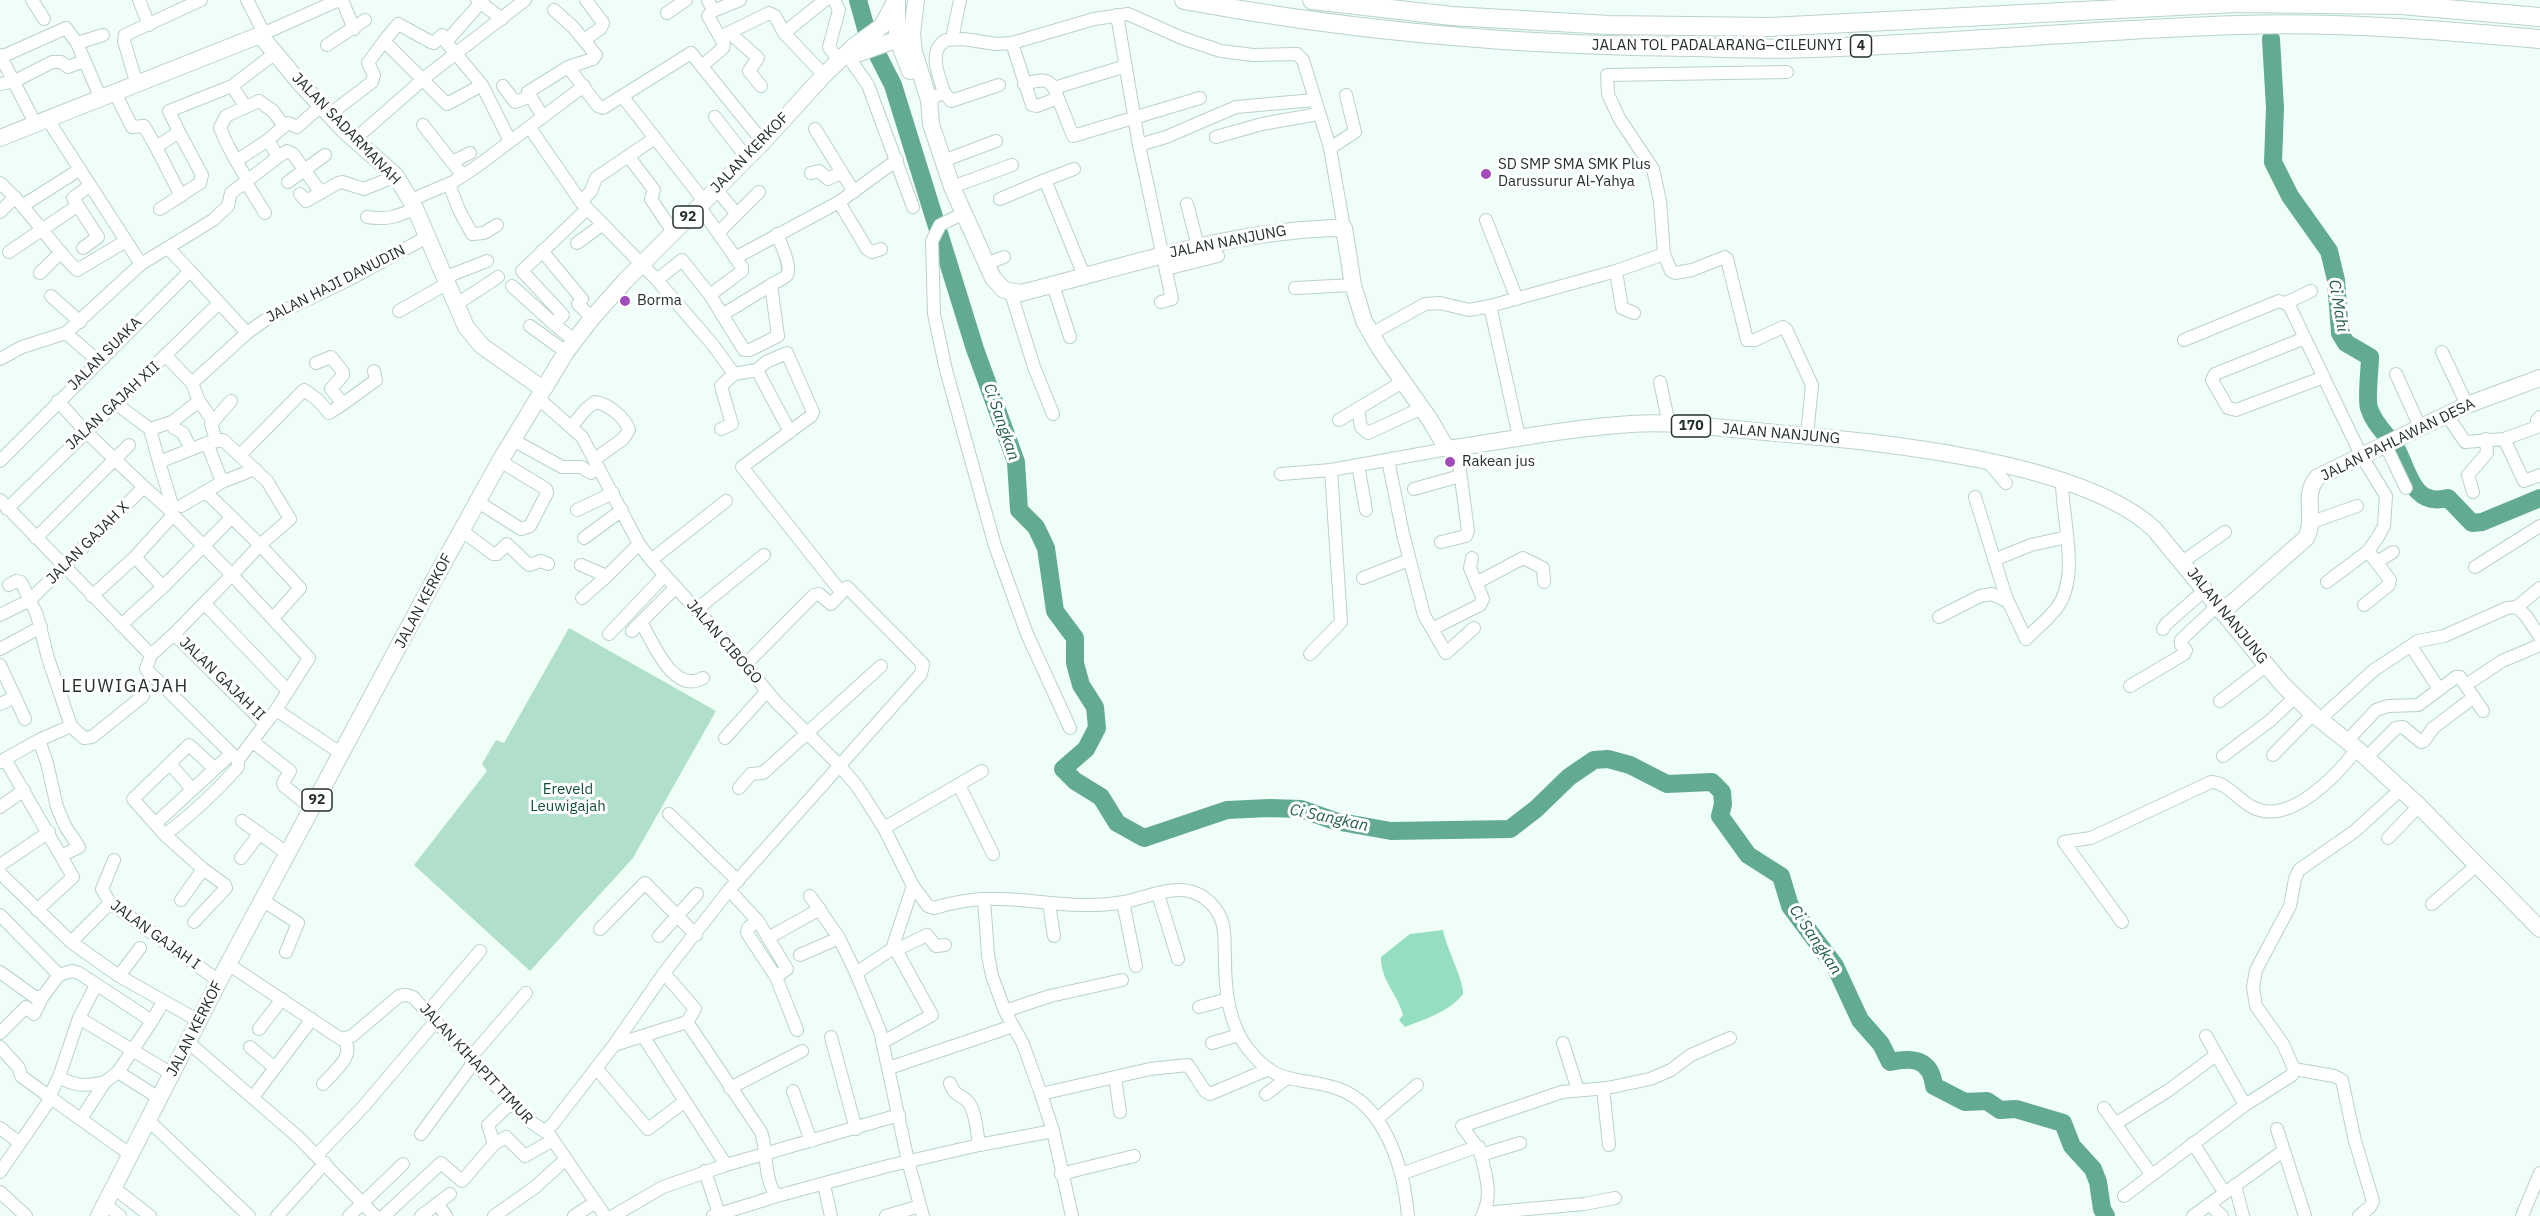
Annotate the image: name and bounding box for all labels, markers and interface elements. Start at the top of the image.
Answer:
road number: 4 [1850,35,1872,57]
street label: JALAN TOL PADALARANG–CILEUNYI [1592,37,1842,55]
street label: JALAN SADARMANAH [288,69,404,189]
street label: JALAN KERKOF [707,109,793,197]
place label: SD SMP SMA SMK Plus Darussurur Al-Yahya [1498,156,1651,191]
marker: SD SMP SMA SMK Plus Darussurur Al-Yahya [1479,167,1493,181]
road number: 92 [673,206,703,228]
street label: JALAN NANJUNG [1168,222,1288,262]
street label: JALAN HAJI DANUDIN [264,241,408,327]
water label: Ci Mahi [2324,278,2352,334]
place label: Borma [637,292,682,310]
marker: Borma [618,294,632,308]
street label: JALAN SUAKA [65,314,145,394]
street label: JALAN GAJAH XII [62,358,164,454]
water label: Ci Sangkan [979,381,1023,463]
street label: JALAN PAHLAWAN DESA [2318,395,2478,485]
road number: 170 [1672,415,1710,437]
street label: JALAN NANJUNG [1721,420,1841,448]
place label: Rakean jus [1462,453,1535,471]
marker: Rakean jus [1443,455,1457,469]
street label: JALAN GAJAH X [43,498,133,588]
street label: JALAN KERKOF [391,551,457,651]
street label: JALAN NANJUNG [2183,564,2271,668]
street label: JALAN CIBOGO [683,596,765,688]
street label: JALAN GAJAH II [175,634,269,724]
district label: LEUWIGAJAH [61,676,189,698]
park label: Ereveld Leuwigajah [530,781,606,816]
road number: 92 [302,789,332,811]
water label: Ci Sangkan [1288,800,1370,836]
street label: JALAN GAJAH I [107,897,203,973]
water label: Ci Sangkan [1785,902,1845,978]
street label: JALAN KERKOF [163,978,227,1080]
street label: JALAN KIHAPIT TIMUR [416,1000,536,1128]

